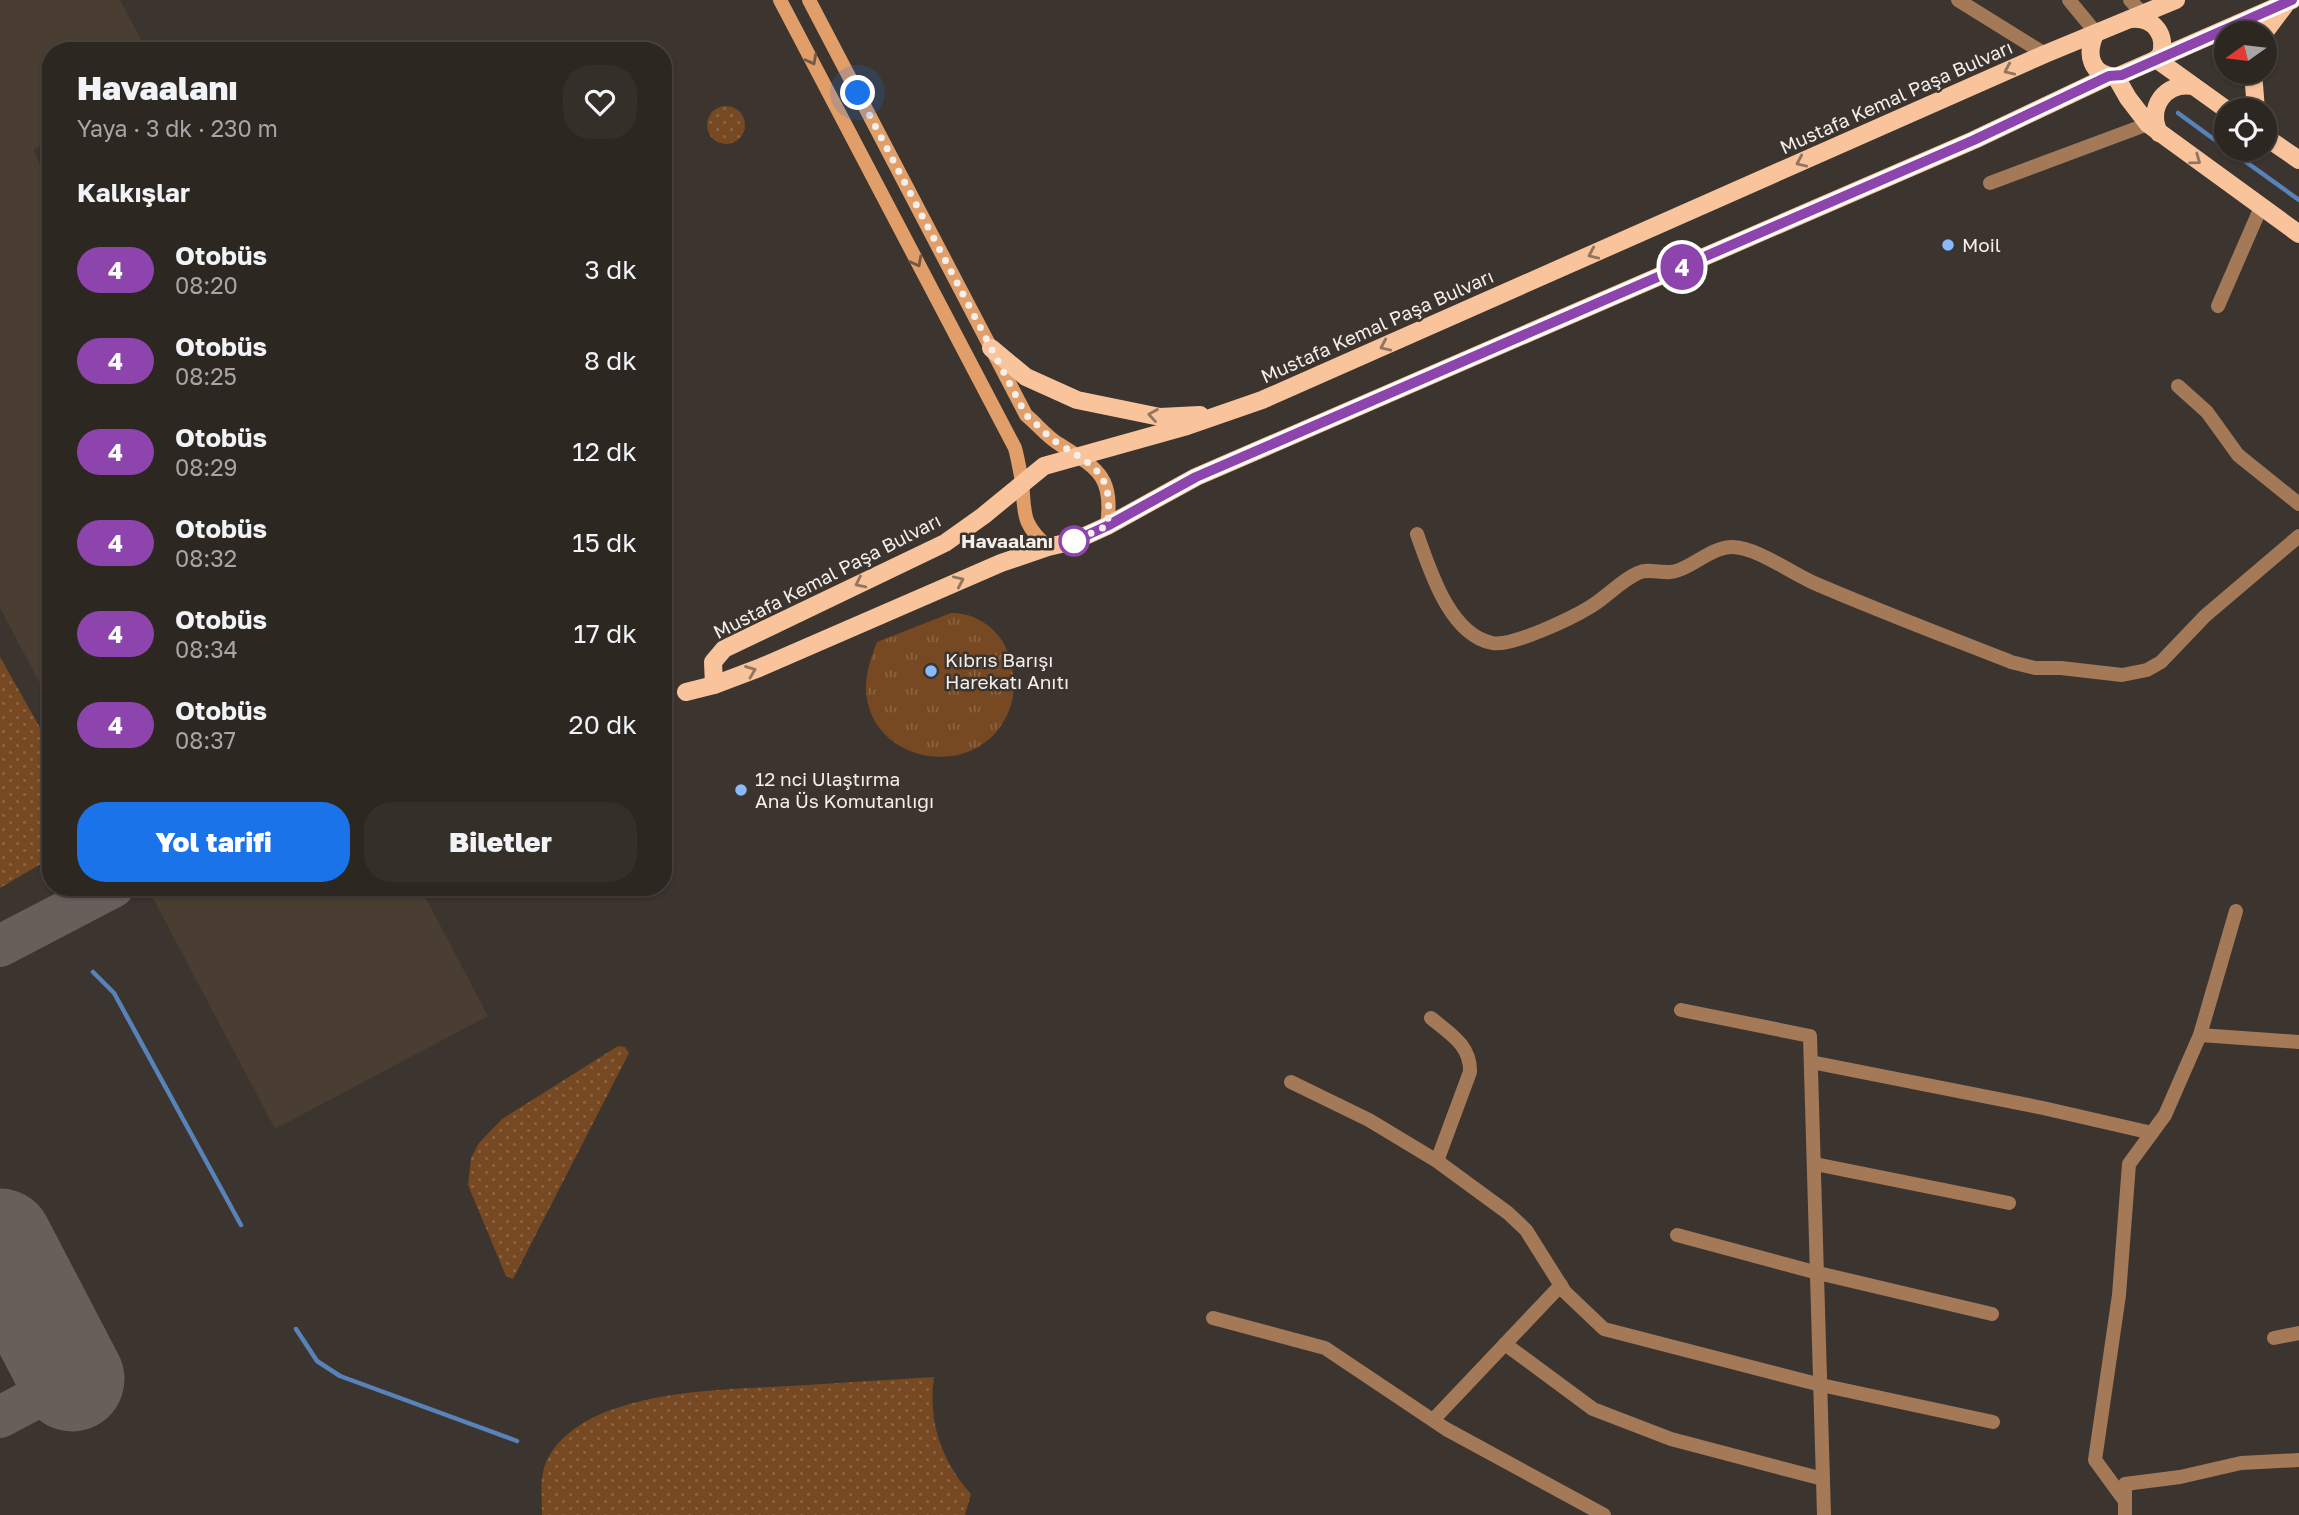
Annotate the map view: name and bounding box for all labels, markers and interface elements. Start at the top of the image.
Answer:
north arrow [2214,21,2277,84]
map controls [2214,21,2277,161]
street label: Mustafa Kemal Paşa Bulvarı [1776,35,2016,158]
one-way arrow [803,53,817,66]
one-way arrow [2004,62,2017,76]
button: heart [563,65,637,139]
text: Havaalanı [77,68,238,107]
your location [840,75,875,110]
button: locate [2214,98,2277,161]
text: Yaya · 3 dk · 230 m [77,114,278,142]
one-way arrow [2188,151,2201,164]
one-way arrow [1796,154,1809,168]
text: Kalkışlar [77,177,190,208]
place label: Moil [1962,233,2001,256]
marker: Moil [1940,237,1956,253]
text: Otobüs [175,240,267,271]
line badge: 4 [1659,244,1705,290]
one-way arrow [1588,246,1600,260]
text: 4 [1675,252,1690,281]
text: 3 dk [585,254,637,285]
text: 4 [108,255,123,284]
one-way arrow [909,255,923,267]
street label: Mustafa Kemal Paşa Bulvarı [1257,264,1497,387]
text: 08:20 [175,271,238,299]
text: Otobüs [175,331,267,362]
one-way arrow [1380,338,1392,352]
text: 8 dk [584,345,637,376]
text: 4 [108,346,123,375]
text: 08:25 [175,362,237,390]
one-way arrow [1147,408,1159,423]
text: Otobüs [175,422,267,453]
text: 12 dk [572,436,637,467]
text: 4 [108,437,123,466]
text: 08:29 [175,453,237,481]
street label: Mustafa Kemal Paşa Bulvarı [709,508,944,643]
text: Otobüs [175,513,267,544]
marker: Havaalanı [1059,526,1089,556]
text: 15 dk [572,527,637,558]
text: 4 [108,528,123,557]
place label: Havaalanı [961,529,1053,552]
text: 08:32 [175,544,237,572]
one-way arrow [855,575,867,589]
one-way arrow [952,575,965,589]
text: Otobüs [175,604,267,635]
text: 17 dk [573,618,637,649]
text: 4 [108,619,123,648]
text: 08:34 [175,635,238,663]
place label: Kıbrıs Barışı Harekatı Anıtı [945,648,1069,693]
marker: Kıbrıs Barışı Harekatı Anıtı [923,663,939,679]
one-way arrow [744,666,756,680]
text: Otobüs [175,695,267,726]
text: 20 dk [569,709,637,740]
text: 4 [108,710,123,739]
text: 08:37 [175,726,236,754]
place label: 12 nci Ulaştırma Ana Üs Komutanlığı [755,767,934,812]
marker: 12 nci Ulaştırma Ana Üs Komutanlığı [733,782,749,798]
button: Yol tarifi [77,802,350,882]
button: Biletler [364,802,637,882]

